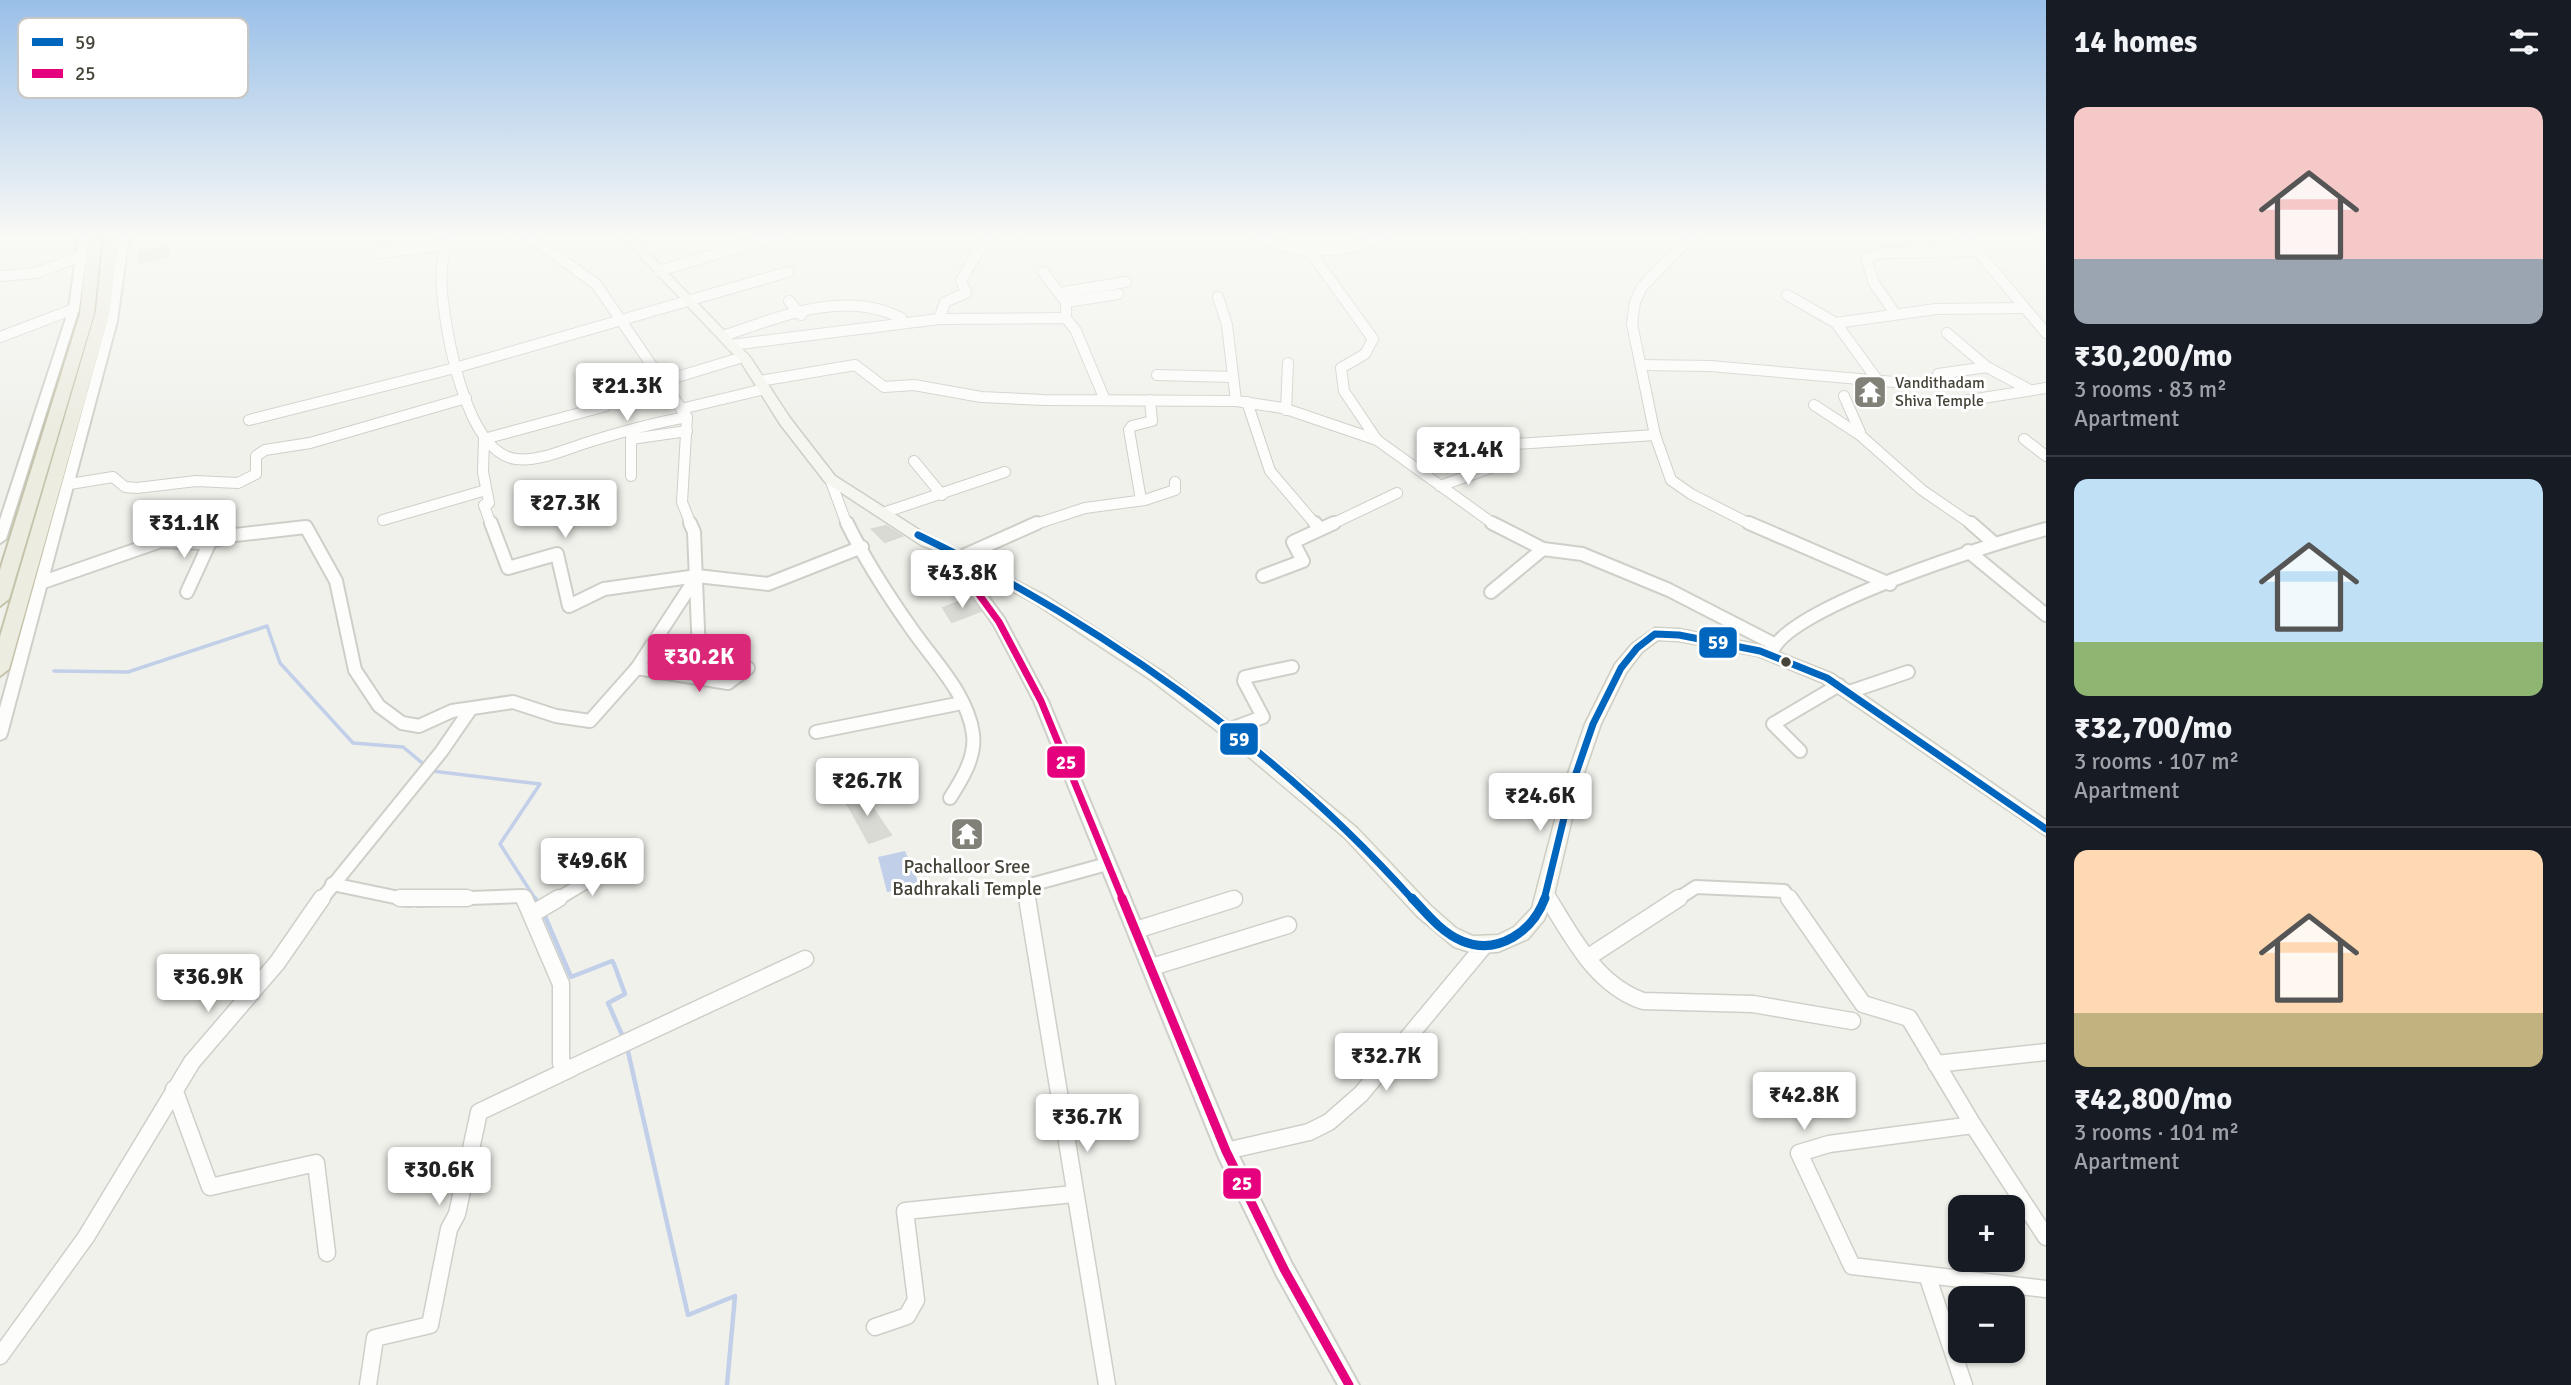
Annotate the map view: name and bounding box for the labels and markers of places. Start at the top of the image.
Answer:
pin: ₹21.3K [570,364,684,423]
temple icon: Vandithadam Shiva Temple [1851,373,1889,411]
place label: Vandithadam Shiva Temple [1895,373,1985,411]
pin: ₹21.4K [1411,428,1525,487]
pin: ₹27.3K [508,480,622,540]
pin: ₹31.1K [127,500,241,560]
pin: ₹43.8K [905,550,1019,610]
pin: ₹30.2K [642,634,756,694]
unlabelled marker [1779,655,1793,669]
pin: ₹26.7K [810,758,924,818]
pin: ₹24.6K [1483,774,1597,833]
temple icon: Pachalloor Sree Badhrakali Temple [948,815,986,853]
pin: ₹49.6K [535,838,649,898]
place label: Pachalloor Sree Badhrakali Temple [892,855,1042,901]
pin: ₹36.9K [151,954,265,1014]
pin: ₹32.7K [1329,1034,1443,1093]
pin: ₹42.8K [1747,1072,1861,1132]
pin: ₹36.7K [1030,1094,1144,1154]
pin: ₹30.6K [382,1148,496,1207]

